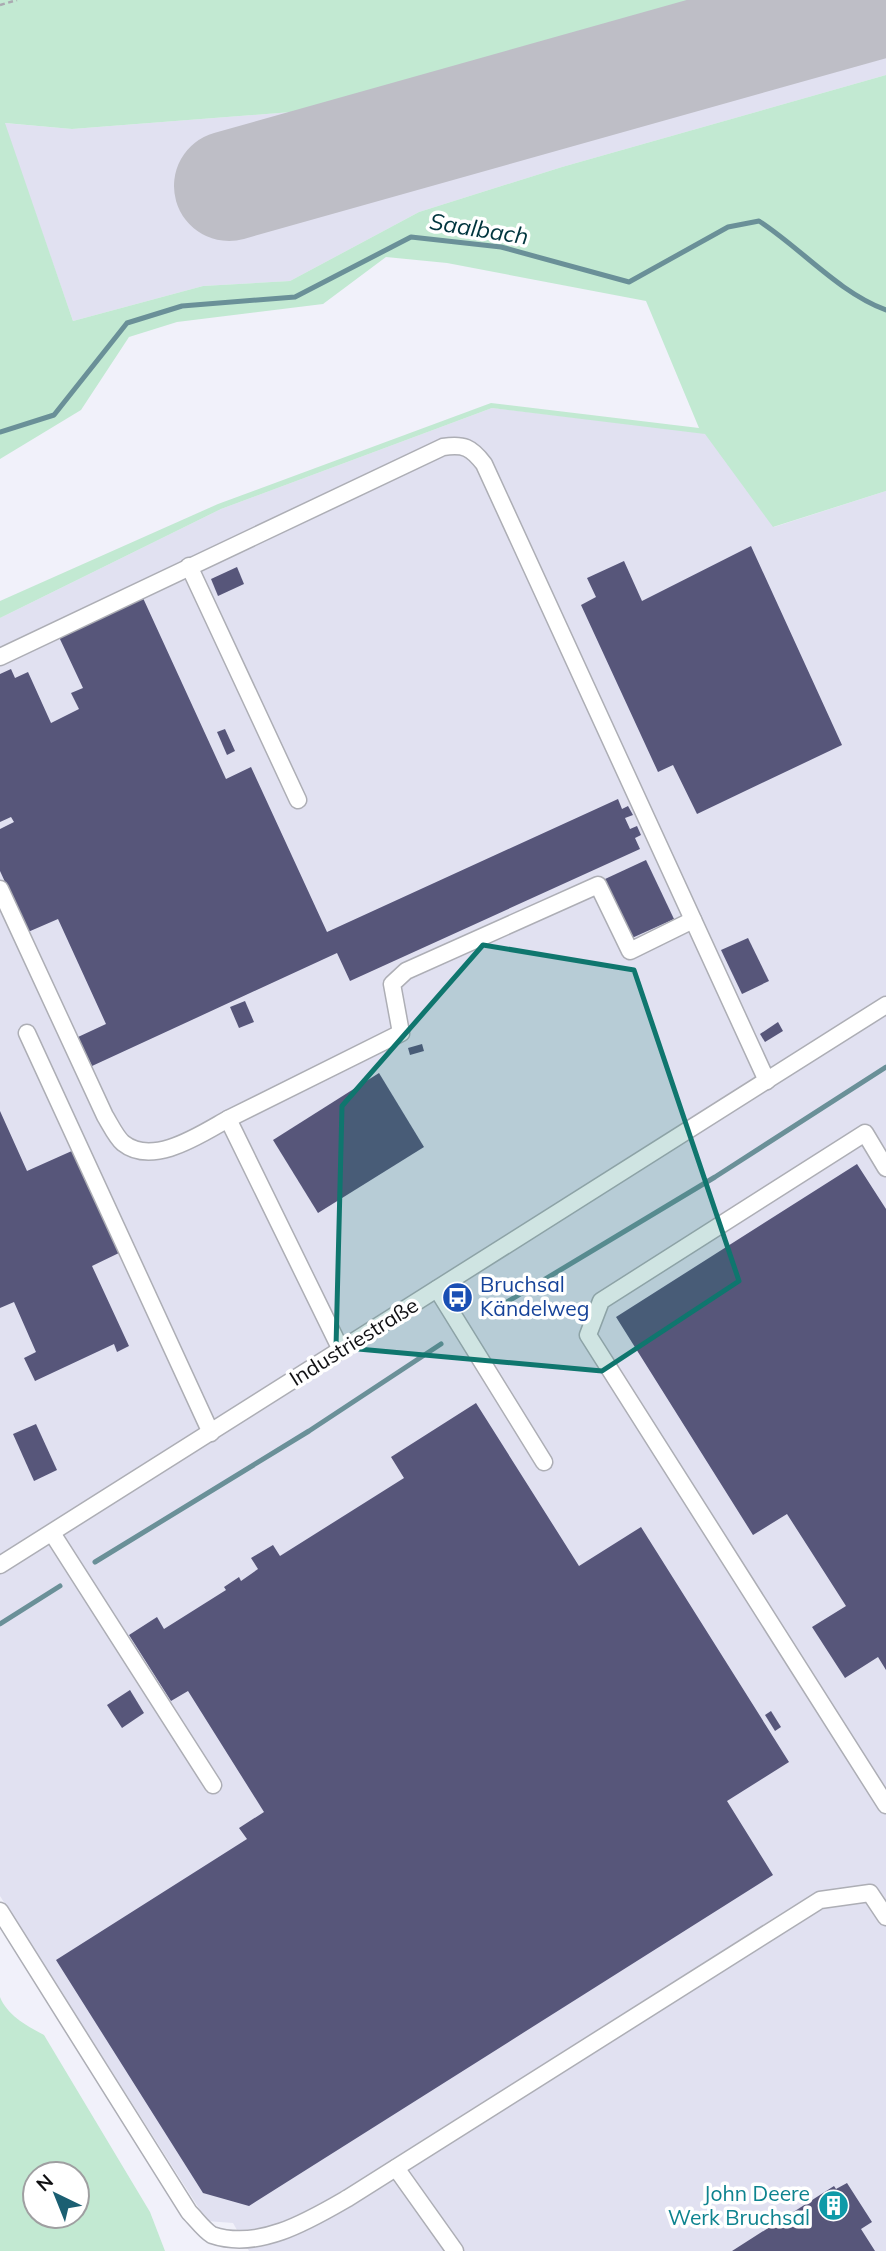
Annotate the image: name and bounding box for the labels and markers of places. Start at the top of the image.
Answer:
place label: Bruchsal Kändelweg [480,1271,589,1321]
bus stop icon: Bruchsal Kändelweg [440,1280,474,1314]
place label: John Deere Werk Bruchsal [668,2180,810,2230]
building icon: John Deere Werk Bruchsal [816,2189,850,2223]

